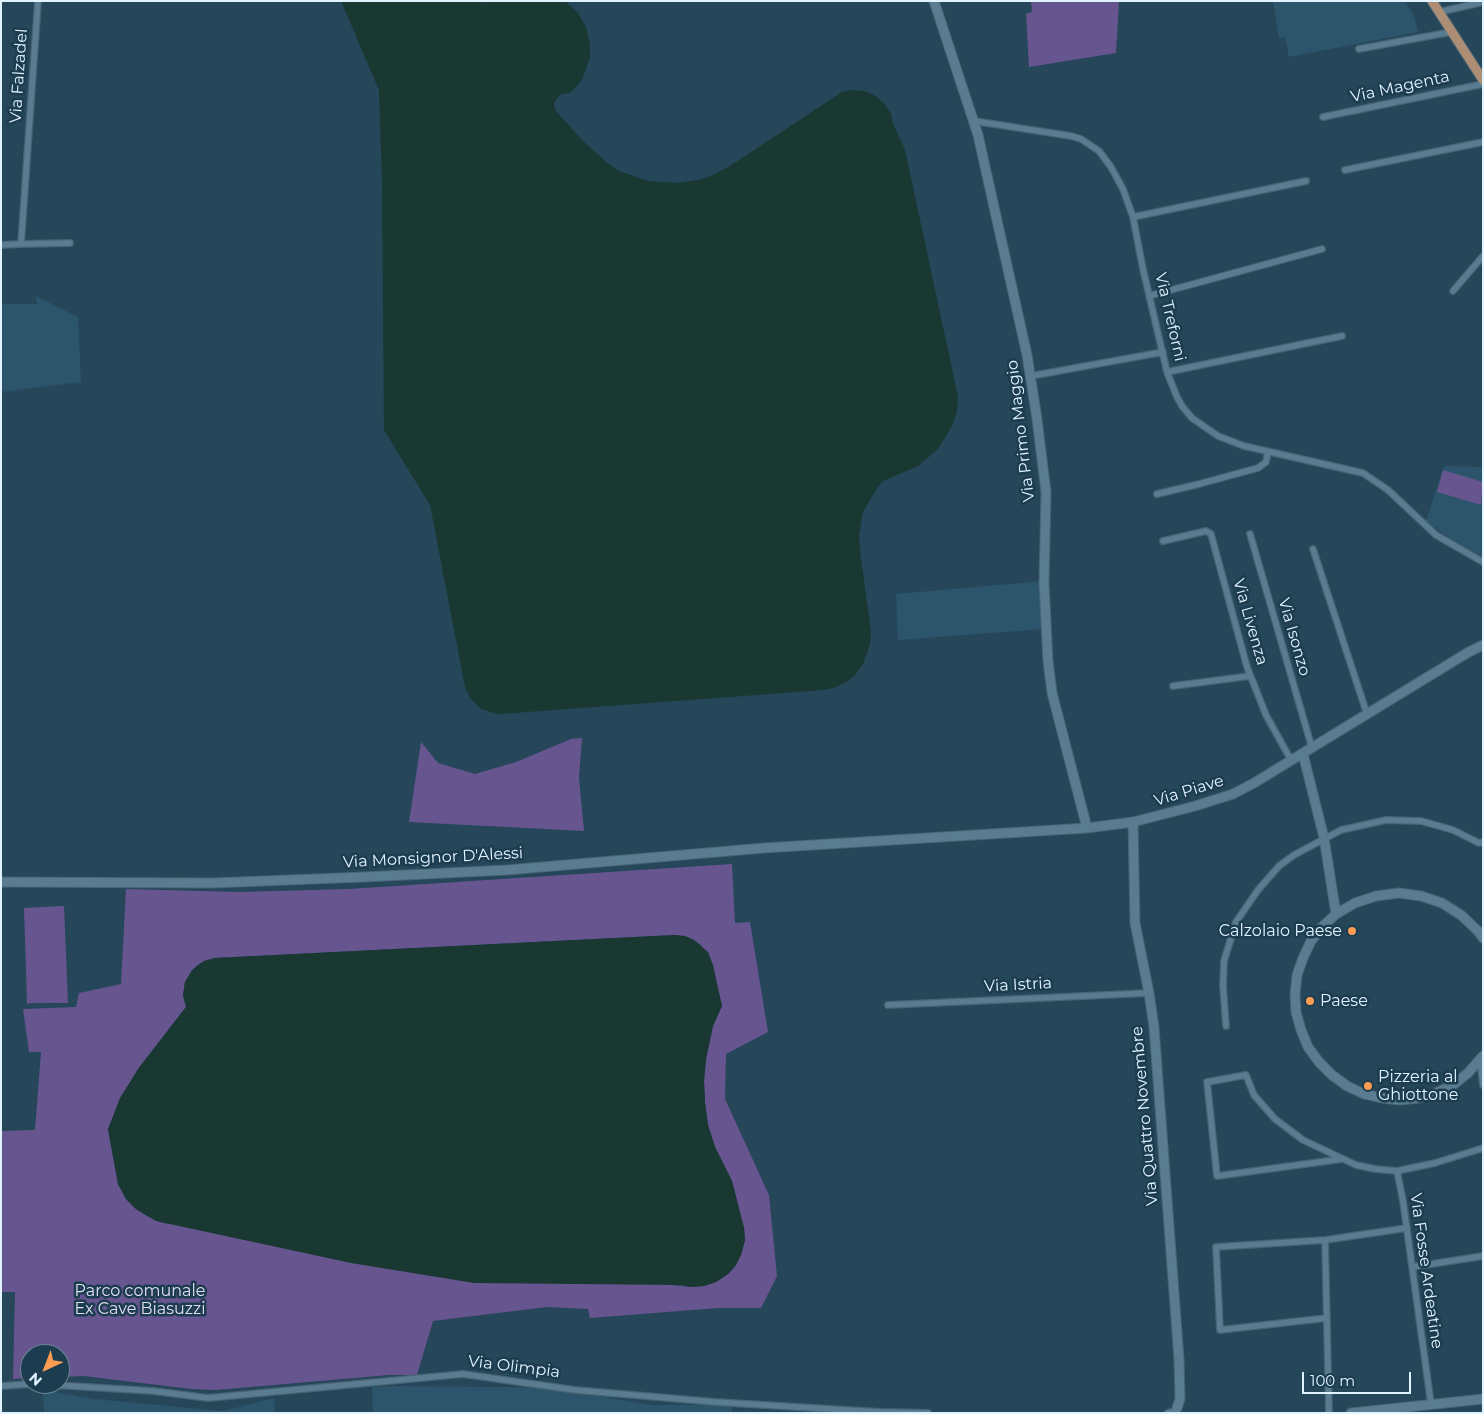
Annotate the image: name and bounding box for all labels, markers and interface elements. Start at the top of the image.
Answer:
street label: Via Falzadel [6,28,32,124]
street label: Via Magenta [1349,67,1451,107]
street label: Via Treforni [1150,271,1190,363]
street label: Via Primo Maggio [1003,359,1039,503]
street label: Via Livenza [1228,577,1272,667]
street label: Via Isonzo [1274,596,1314,678]
street label: Via Piave [1152,771,1226,811]
street label: Via Monsignor D'Alessi [342,844,524,872]
place label: Calzolaio Paese [1219,921,1342,941]
marker: Calzolaio Paese [1346,925,1358,937]
street label: Via Istria [984,974,1052,996]
place label: Paese [1320,991,1368,1011]
marker: Paese [1304,995,1316,1007]
street label: Via Quattro Novembre [1128,1025,1162,1207]
place label: Pizzeria al Ghiottone [1378,1067,1459,1105]
marker: Pizzeria al Ghiottone [1362,1080,1374,1092]
street label: Via Fosse Ardeatine [1406,1192,1446,1350]
park label: Parco comunale Ex Cave Biasuzzi [74,1281,206,1319]
north arrow [20,1344,70,1394]
street label: Via Olimpia [467,1352,561,1382]
scale bar [1304,1362,1413,1394]
text: N [25,1369,46,1390]
text: 100 m [1310,1371,1355,1390]

